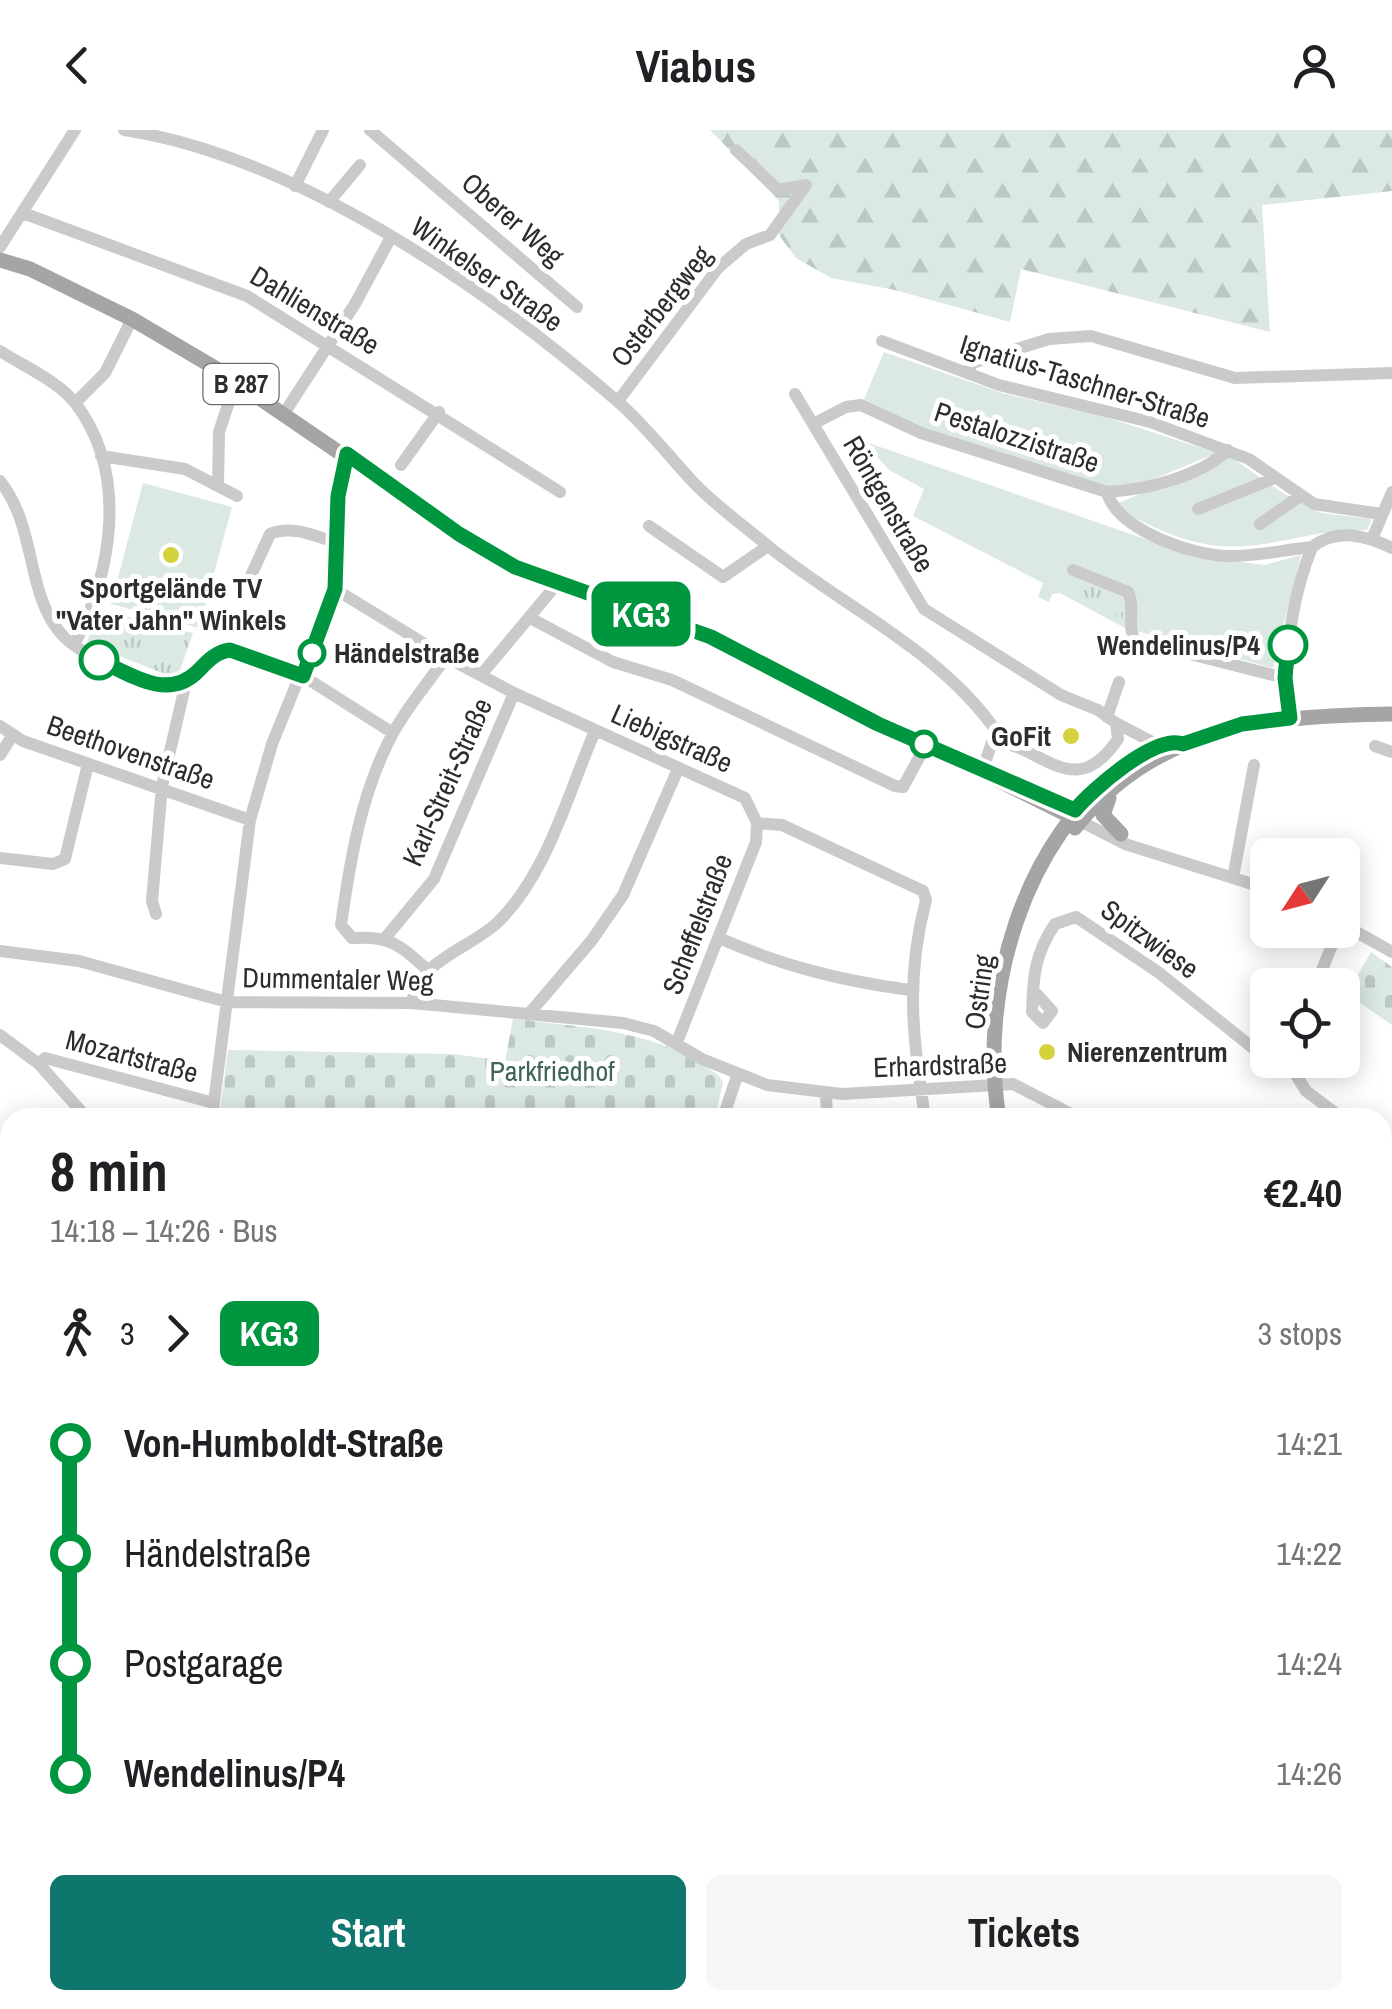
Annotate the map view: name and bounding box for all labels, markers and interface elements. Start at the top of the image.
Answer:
text: Viabus [636,35,756,96]
icon: back [50,38,105,93]
icon: person [1287,38,1342,93]
street label: Oberer Weg [453,164,573,274]
street label: Winkelser Straße [403,208,571,340]
street label: Osterbergweg [602,237,721,375]
street label: Dahlienstraße [243,257,387,363]
street label: Ignatius-Taschner-Straße [955,325,1215,437]
road number: B 287 [204,364,278,404]
street label: Pestalozzistraße [930,393,1104,481]
street label: Röntgenstraße [835,429,943,579]
marker: Sportgelände TV "Vater Jahn" Winkels [160,544,182,566]
place label: Sportgelände TV "Vater Jahn" Winkels [56,569,286,639]
line badge: KG3 [584,582,698,646]
text: KG3 [611,591,671,638]
place label: Wendelinus/P4 [1097,626,1260,664]
marker: Wendelinus/P4 [1269,626,1307,664]
place label: Händelstraße [334,634,479,672]
marker: Händelstraße [299,640,325,666]
unlabelled marker [80,641,118,679]
street label: Karl-Streit-Straße [393,692,501,872]
street label: Liebigstraße [605,694,739,782]
street label: Beethovenstraße [42,706,220,798]
place label: GoFit [991,717,1051,755]
marker: GoFit [1060,725,1082,747]
unlabelled marker [911,731,937,757]
north arrow [1250,838,1360,948]
map controls [1250,838,1360,1078]
street label: Scheffelstraße [653,848,741,1000]
street label: Spitzwiese [1093,891,1207,987]
street label: Ostring [955,952,1003,1032]
street label: Dummentaler Weg [242,958,434,1000]
button: locate [1250,968,1360,1078]
street label: Mozartstraße [62,1020,202,1092]
place label: Nierenzentrum [1067,1033,1228,1071]
marker: Nierenzentrum [1036,1041,1058,1063]
street label: Erhardstraße [872,1044,1008,1086]
park label: Parkfriedhof [489,1052,615,1090]
text: 8 min [50,1134,168,1208]
text: €2.40 [1264,1168,1342,1219]
text: 14:18 – 14:26 · Bus [50,1209,278,1252]
icon: walk [50,1306,105,1361]
icon: forward [150,1306,205,1361]
text: KG3 [240,1310,299,1357]
text: 3 [120,1312,135,1355]
text: 3 stops [1257,1312,1342,1355]
text: Von-Humboldt-Straße [124,1418,444,1469]
text: 14:21 [1276,1422,1342,1465]
text: Händelstraße [124,1528,311,1579]
text: 14:22 [1276,1532,1342,1575]
text: Postgarage [124,1638,283,1689]
text: 14:24 [1276,1642,1342,1685]
text: Wendelinus/P4 [124,1748,345,1799]
text: 14:26 [1276,1752,1342,1795]
button: Start [50,1875,686,1990]
button: Tickets [706,1875,1342,1990]

